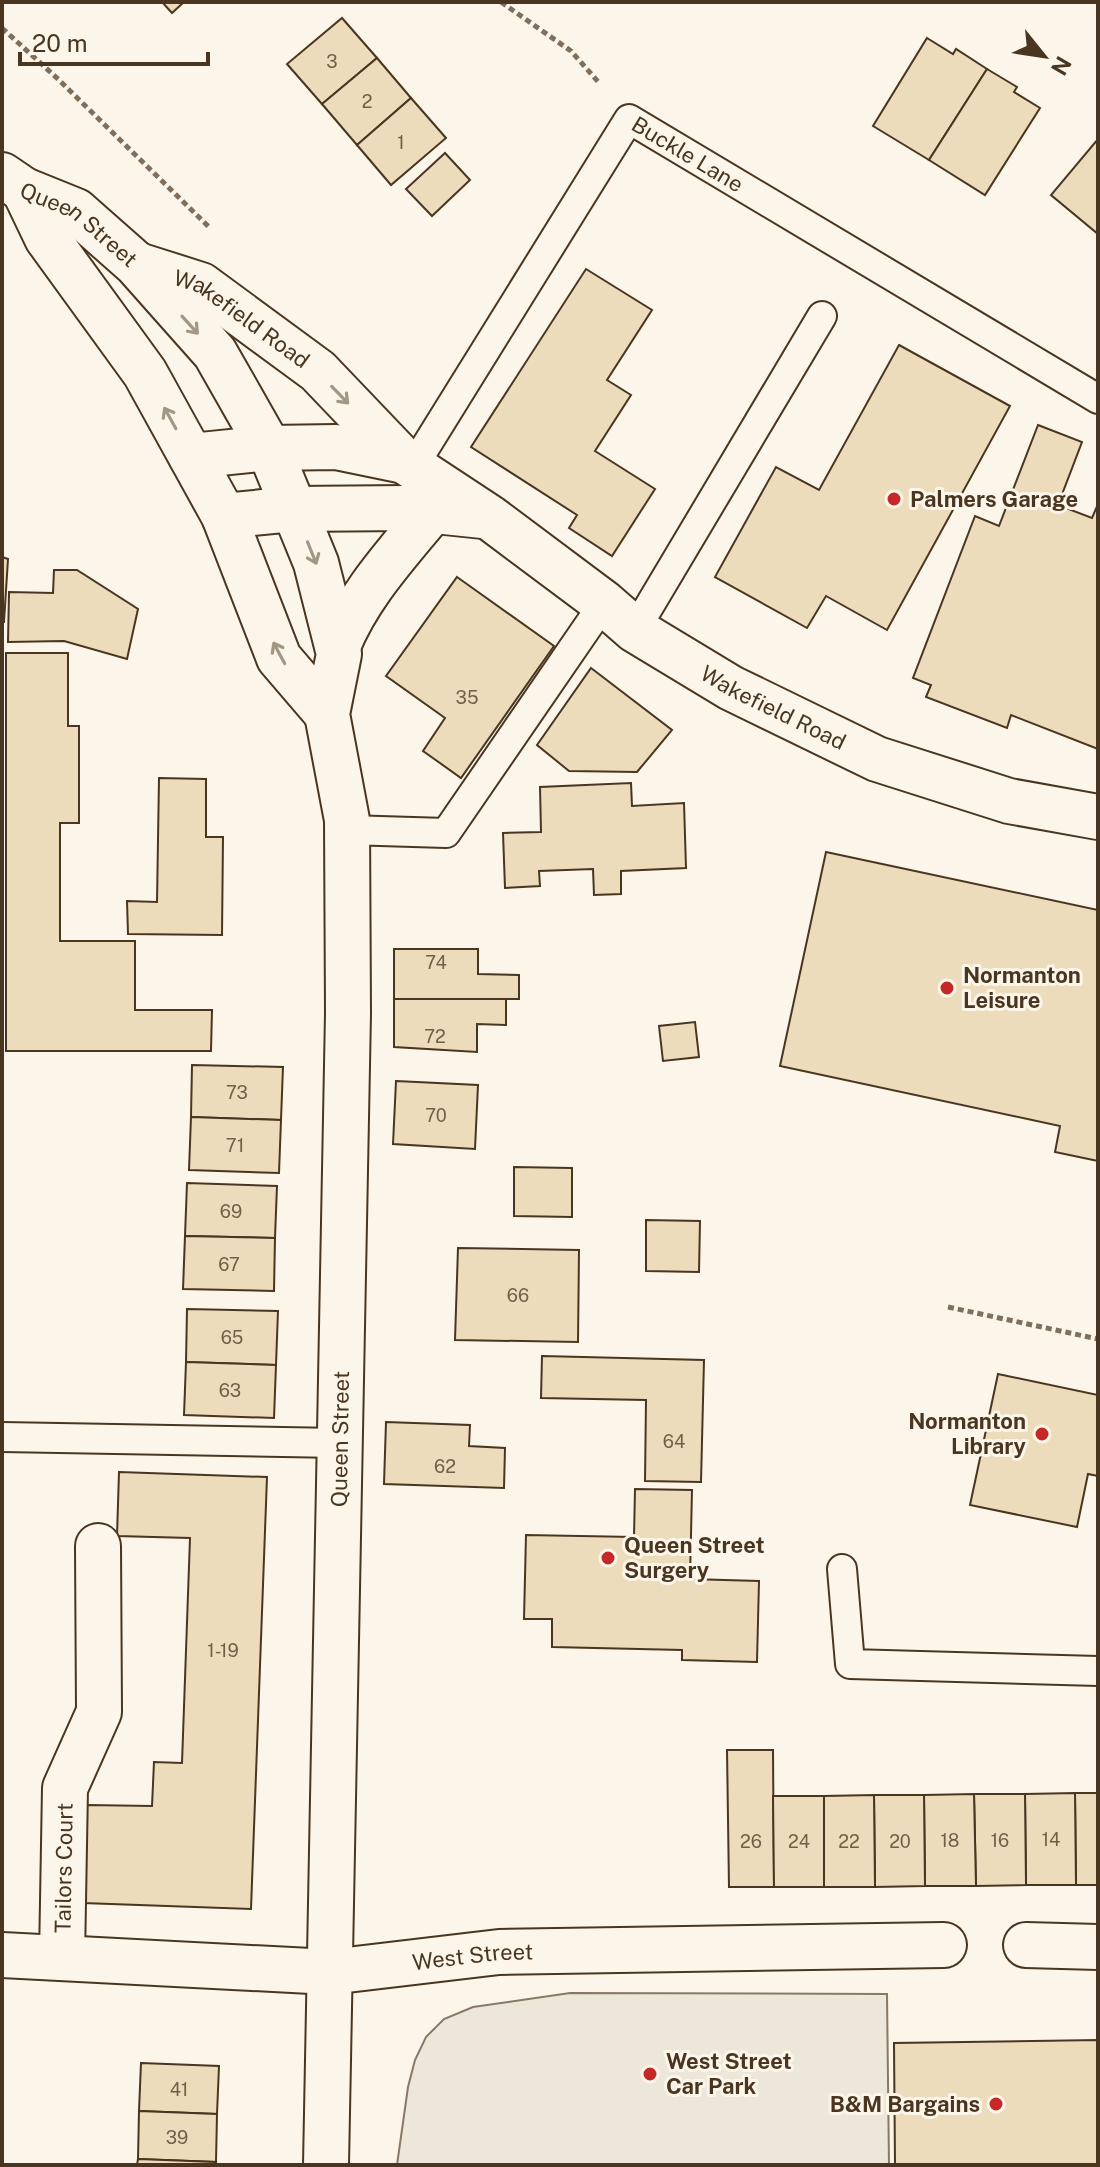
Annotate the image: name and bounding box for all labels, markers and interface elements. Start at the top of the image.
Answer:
scale bar [20,16,208,66]
north arrow [1004,16,1084,96]
text: 20 m [32,29,88,57]
house number: 3 [326,51,338,72]
text: N [1046,52,1077,80]
house number: 2 [362,91,372,112]
street label: Buckle Lane [627,111,748,197]
house number: 1 [397,132,405,153]
street label: Queen Street [16,177,143,272]
street label: Wakefield Road [171,264,315,373]
one-way arrow [181,315,199,335]
one-way arrow [330,385,349,404]
one-way arrow [162,407,178,430]
place label: Palmers Garage [910,486,1078,512]
marker: Palmers Garage [885,490,903,508]
one-way arrow [306,540,320,565]
one-way arrow [270,642,286,666]
street label: Wakefield Road [696,660,850,755]
house number: 35 [456,687,478,708]
house number: 74 [425,952,447,973]
place label: Normanton Leisure [963,962,1081,1013]
marker: Normanton Leisure [938,979,956,997]
house number: 72 [424,1026,446,1047]
house number: 73 [226,1082,248,1103]
house number: 70 [425,1105,447,1126]
house number: 71 [226,1135,244,1156]
house number: 69 [220,1201,242,1222]
house number: 67 [218,1254,240,1275]
house number: 66 [507,1285,529,1306]
house number: 65 [221,1327,243,1348]
street label: Queen Street [326,1371,354,1507]
house number: 63 [219,1380,241,1401]
place label: Normanton Library [908,1408,1027,1459]
marker: Normanton Library [1033,1425,1051,1443]
house number: 64 [663,1431,685,1452]
house number: 62 [434,1456,456,1477]
place label: Queen Street Surgery [624,1532,765,1583]
marker: Queen Street Surgery [599,1549,617,1567]
house number: 1-19 [207,1640,239,1661]
street label: Tailors Court [49,1803,78,1933]
house number: 14 [1042,1829,1060,1850]
house number: 18 [941,1830,959,1851]
house number: 16 [991,1830,1009,1851]
house number: 26 [740,1831,762,1852]
house number: 24 [788,1831,810,1852]
house number: 22 [838,1831,860,1852]
house number: 20 [889,1831,911,1852]
street label: West Street [411,1938,533,1975]
place label: West Street Car Park [666,2048,792,2099]
marker: West Street Car Park [641,2065,659,2083]
house number: 41 [170,2079,188,2100]
place label: B&M Bargains [830,2091,980,2117]
marker: B&M Bargains [987,2095,1005,2113]
house number: 39 [166,2127,188,2148]

